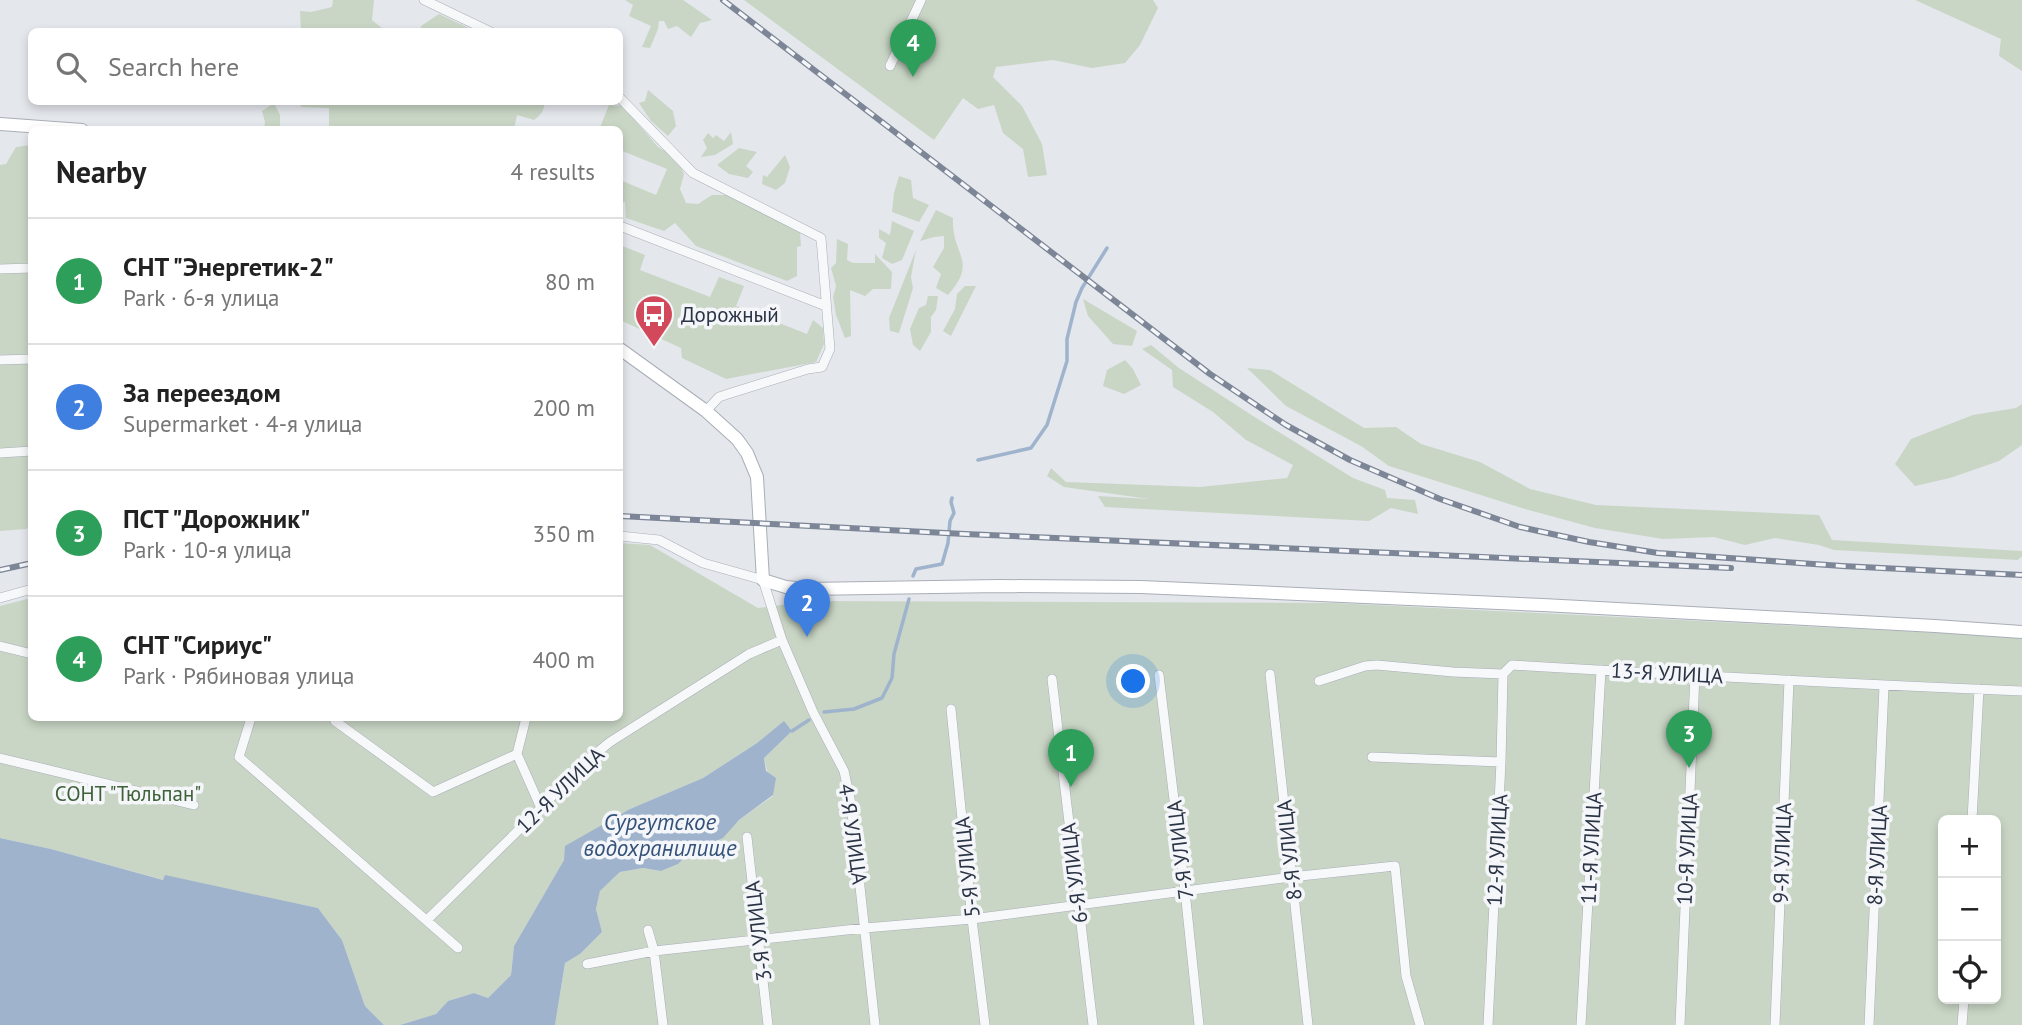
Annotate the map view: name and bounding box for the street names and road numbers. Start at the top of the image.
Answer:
street label: 13-Я УЛИЦА [1610,657,1725,689]
street label: 12-Я УЛИЦА [510,741,610,839]
street label: 4-Я УЛИЦА [833,782,873,887]
street label: 11-Я УЛИЦА [1575,790,1607,905]
street label: 10-Я УЛИЦА [1671,791,1703,906]
street label: 12-Я УЛИЦА [1481,792,1513,907]
street label: 7-Я УЛИЦА [1160,798,1199,901]
street label: 8-Я УЛИЦА [1270,798,1308,902]
street label: 9-Я УЛИЦА [1767,801,1797,904]
street label: 8-Я УЛИЦА [1861,803,1893,906]
street label: 5-Я УЛИЦА [948,815,986,919]
street label: 6-Я УЛИЦА [1054,821,1094,925]
street label: 3-Я УЛИЦА [738,879,778,983]

